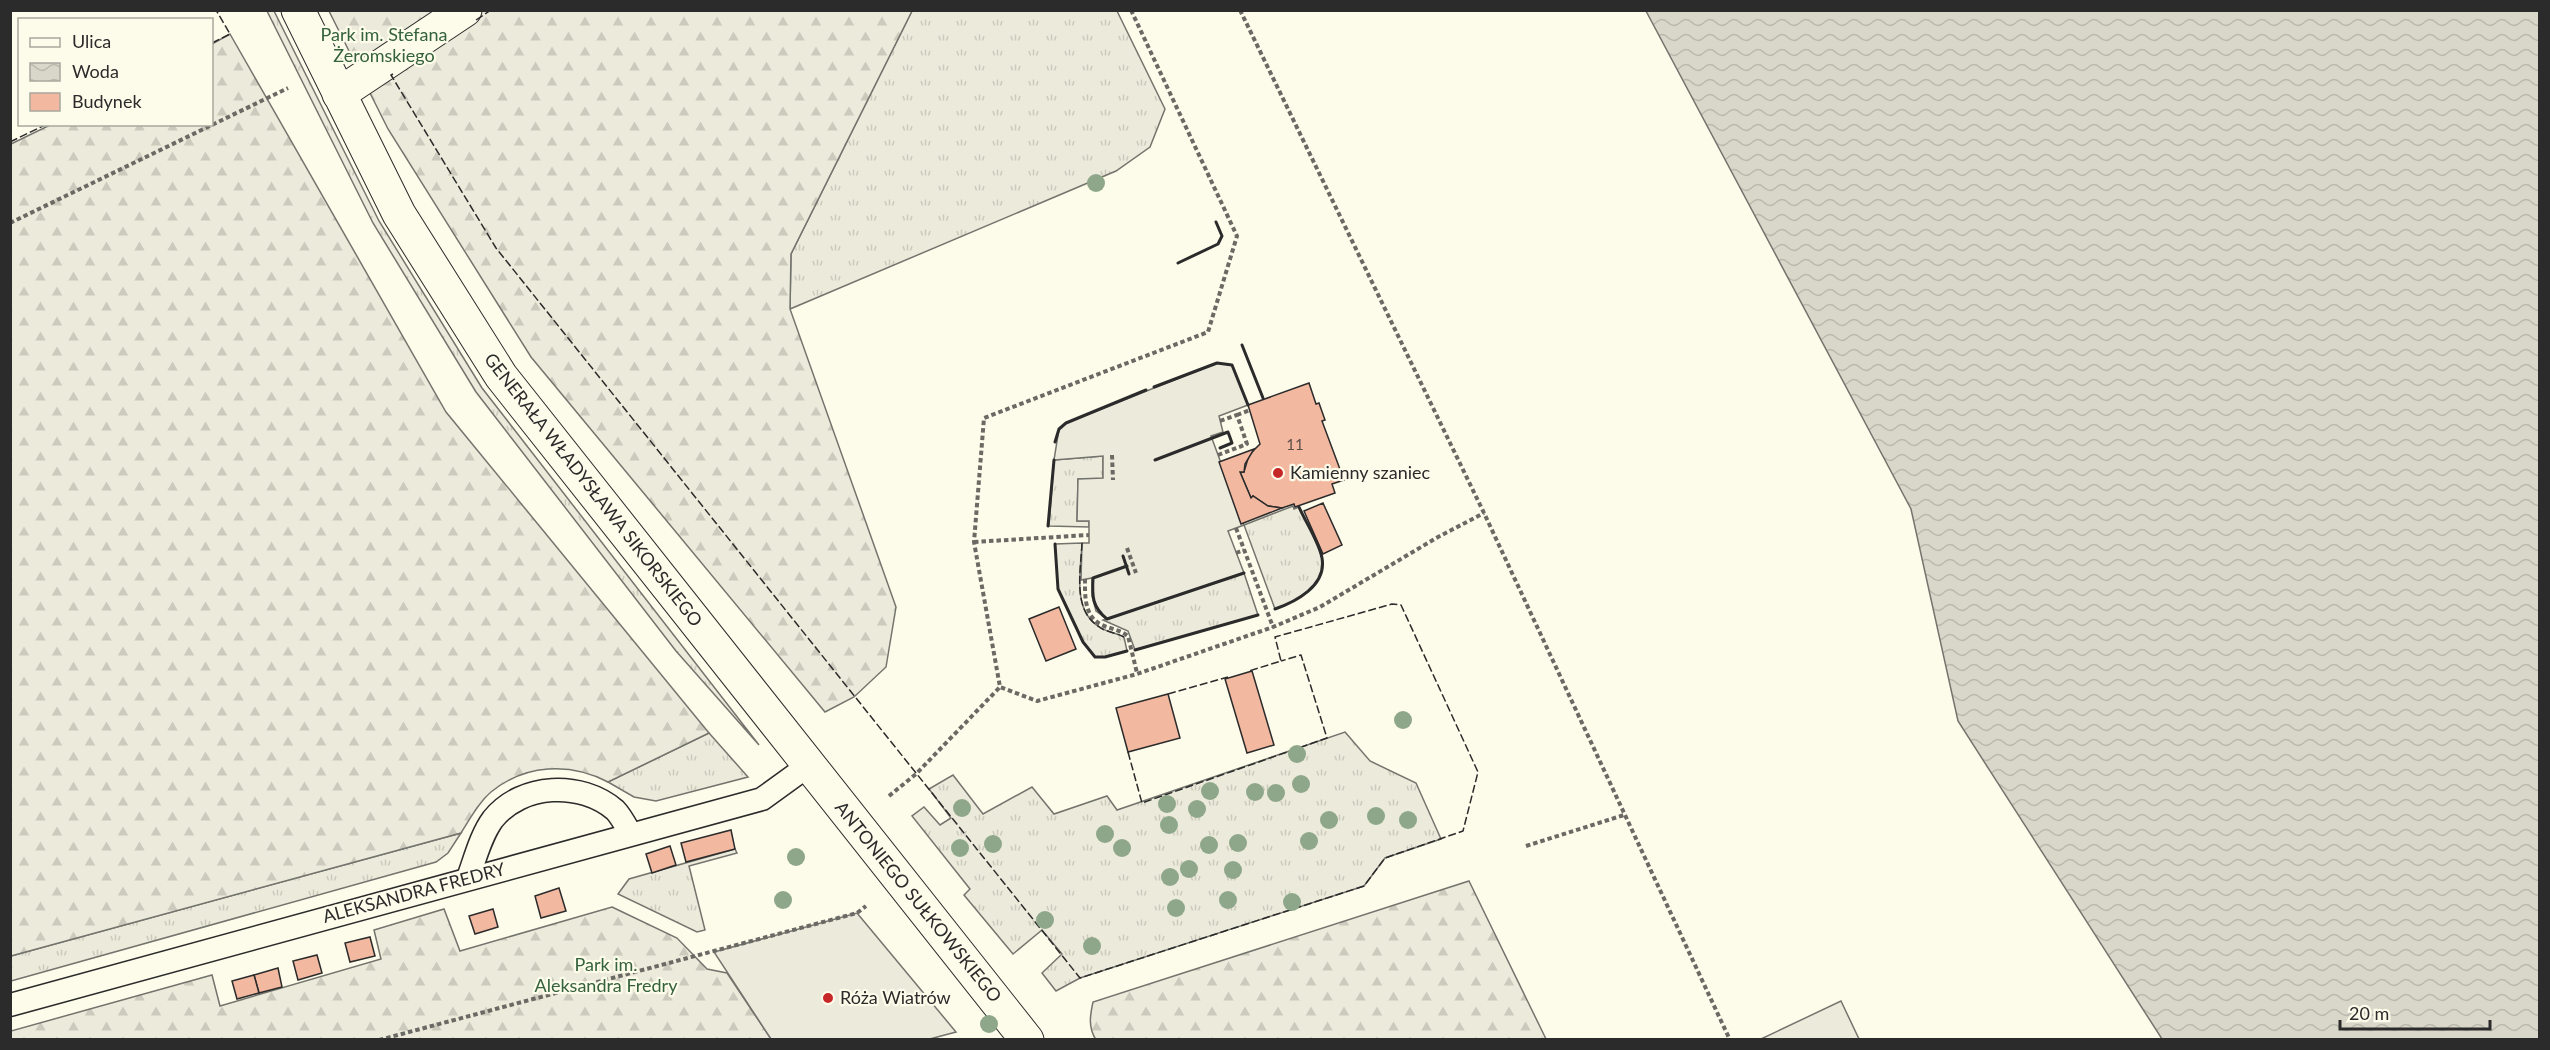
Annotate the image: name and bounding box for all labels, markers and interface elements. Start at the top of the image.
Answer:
legend [18,18,213,126]
park label: Park im. Stefana Żeromskiego [320,23,448,66]
text: Ulica [72,30,111,52]
text: Woda [72,60,119,82]
text: Budynek [72,90,142,112]
street label: GENERAŁA WŁADYSŁAWA SIKORSKIEGO [480,348,708,631]
house number: 11 [1286,435,1304,453]
place label: Kamienny szaniec [1290,461,1431,483]
marker: Kamienny szaniec [1271,466,1285,480]
street label: ANTONIEGO SUŁKOWSKIEGO [831,796,1007,1006]
street label: ALEKSANDRA FREDRY [320,857,508,927]
park label: Park im. Aleksandra Fredry [535,953,678,996]
place label: Róża Wiatrów [840,986,951,1008]
marker: Róża Wiatrów [821,991,835,1005]
scale bar [2340,993,2490,1031]
text: 20 m [2349,1002,2389,1024]

